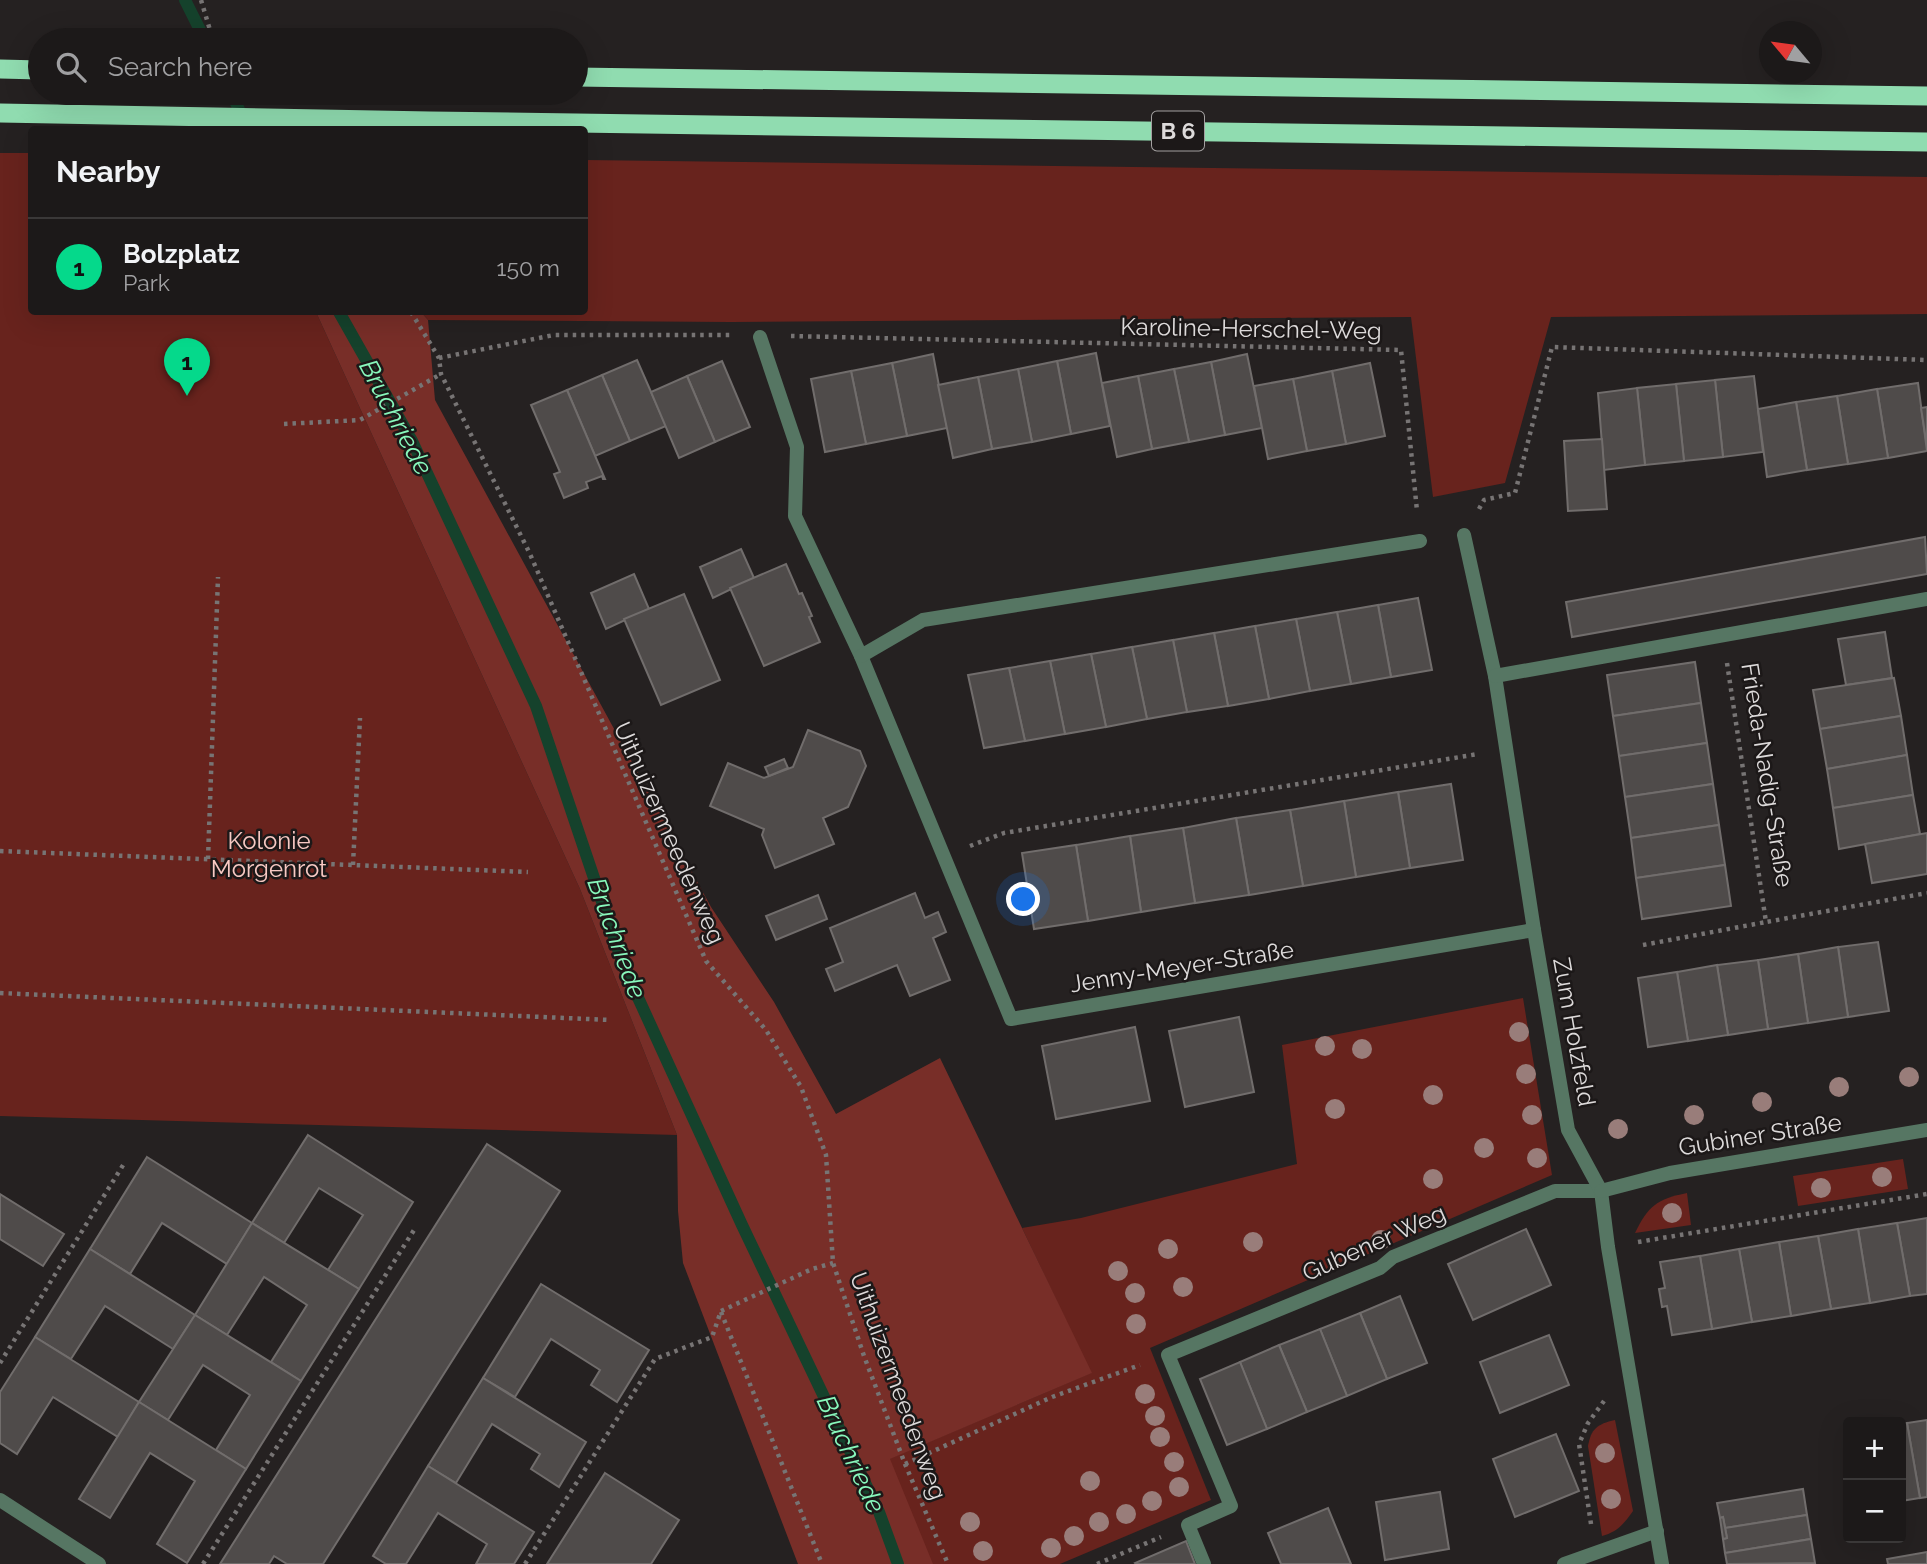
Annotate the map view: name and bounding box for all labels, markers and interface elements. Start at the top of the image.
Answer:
north arrow [1759,21,1822,84]
search box [28,28,588,105]
icon: search [52,48,90,86]
text: Search here [108,52,252,82]
road number: B 6 [1152,112,1204,150]
text: Nearby [56,154,160,189]
text: Bolzplatz [123,239,240,269]
text: 1 [73,254,85,281]
text: 150 m [497,254,560,281]
text: Park [123,269,170,296]
street label: Karoline-Herschel-Weg [1120,312,1382,345]
pin: 1 [164,338,210,396]
water label: Bruchriede [353,354,439,480]
street label: Frieda-Nadig-Straße [1735,661,1800,889]
street label: Uithuizermeedenweg [607,717,731,948]
park label: Kolonie Morgenrot [211,826,327,883]
water label: Bruchriede [581,873,653,1003]
your location [1006,882,1040,916]
street label: Jenny-Meyer-Straße [1068,935,1296,999]
street label: Zum Holzfeld [1547,955,1602,1108]
street label: Gubiner Straße [1676,1107,1844,1162]
street label: Gubener Weg [1298,1198,1450,1287]
street label: Uithuizermeedenweg [844,1268,953,1503]
water label: Bruchriede [811,1390,891,1518]
map controls [1843,1417,1906,1543]
button: + [1843,1417,1906,1480]
button: − [1843,1480,1906,1543]

